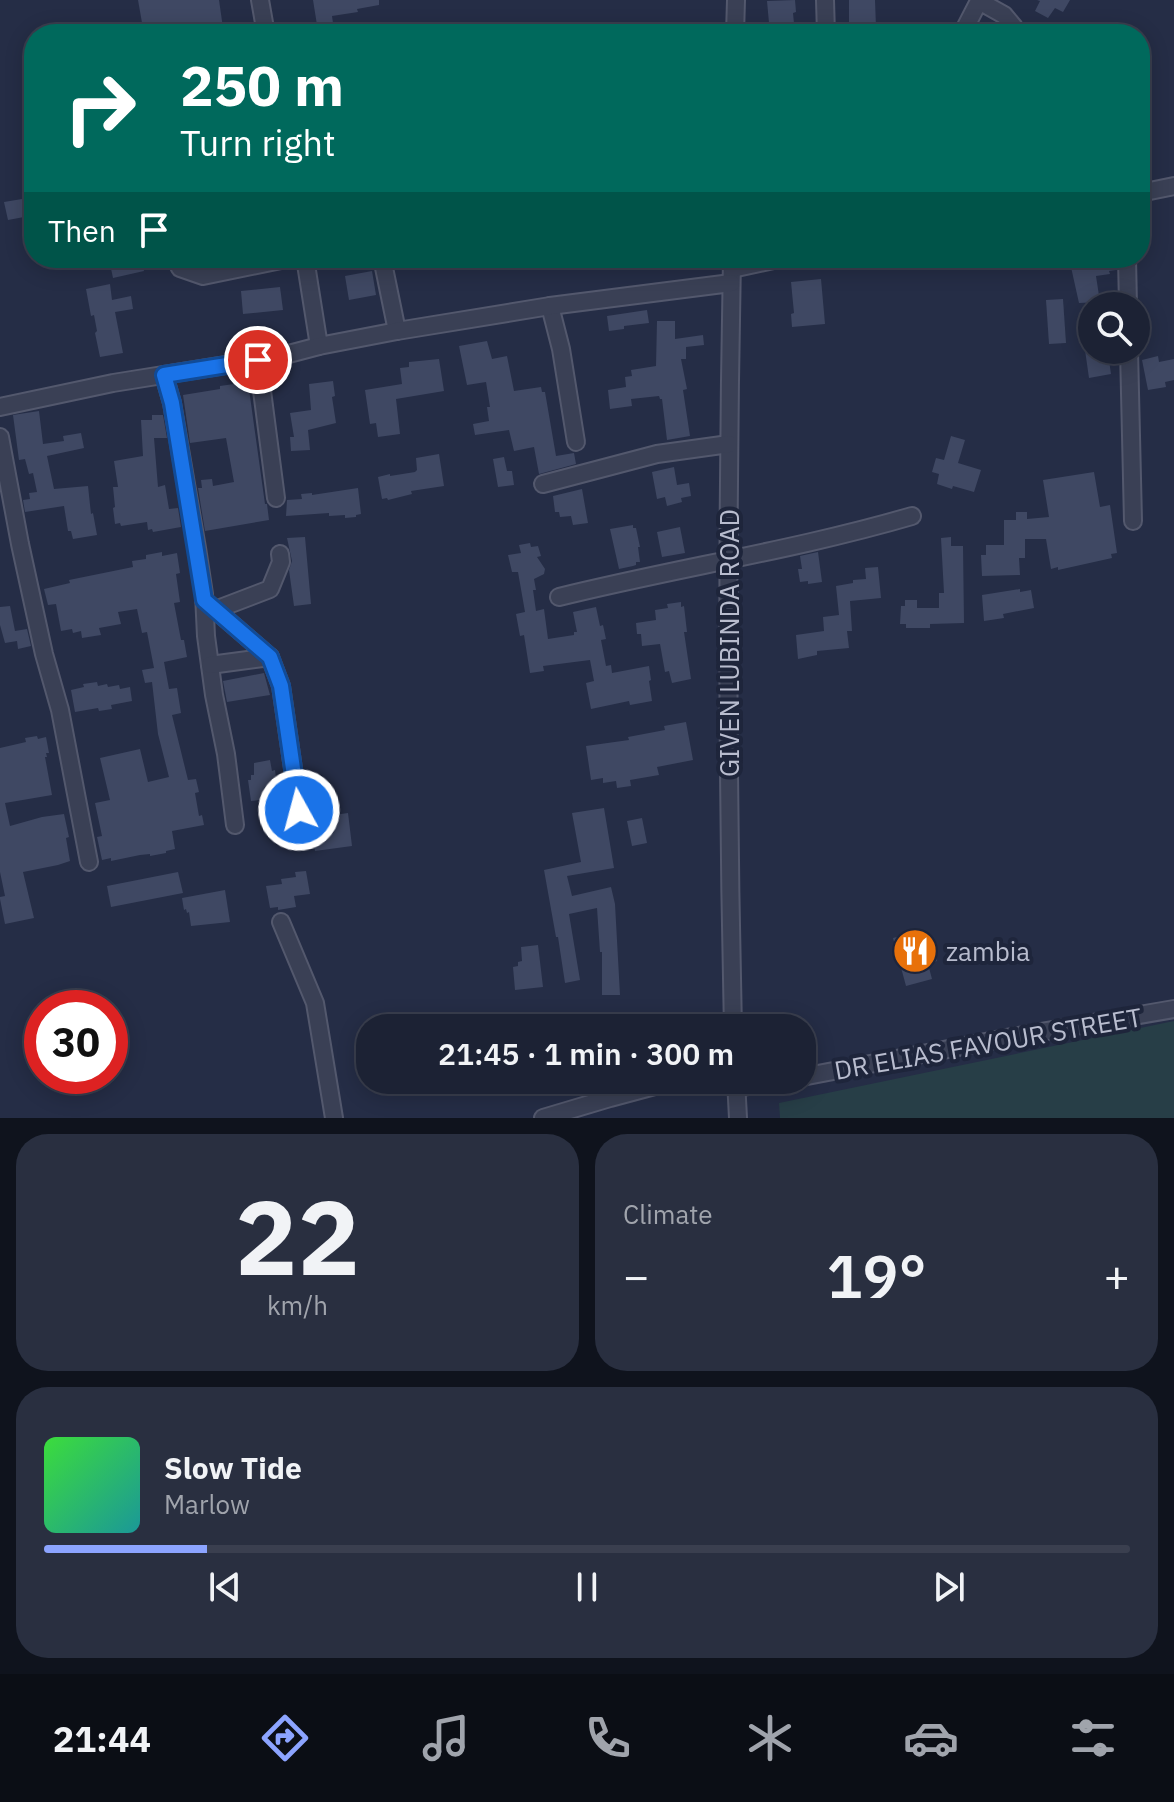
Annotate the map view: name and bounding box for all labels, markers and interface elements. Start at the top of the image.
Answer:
text: 250 m [180,49,344,121]
icon: right [48,56,152,160]
text: Turn right [180,119,336,166]
icon: arrive [132,208,176,252]
text: Then [48,211,116,250]
map controls [1078,292,1150,364]
button: search [1078,292,1150,364]
pin [224,326,292,394]
icon: arrive [236,338,280,382]
street label: GIVEN LUBINDA ROAD [712,509,746,777]
position arrow [257,768,341,852]
restaurant icon: zambia [891,927,939,975]
place label: zambia [946,934,1030,968]
speed limit sign: 30 [24,990,128,1094]
street label: DR ELIAS FAVOUR STREET [832,999,1144,1087]
text: 21:45 · 1 min · 300 m [438,1034,734,1073]
text: 22 [235,1168,360,1304]
text: Climate [623,1197,713,1231]
text: 19° [826,1236,927,1315]
text: − [623,1247,649,1304]
text: + [1104,1247,1130,1304]
text: km/h [267,1288,328,1322]
text: Slow Tide [164,1448,302,1487]
text: Marlow [164,1487,250,1521]
icon: previous [203,1565,247,1609]
icon: pause [565,1565,609,1609]
icon: next [927,1565,971,1609]
icon: directions [257,1710,313,1766]
icon: music [418,1710,474,1766]
icon: phone [580,1710,636,1766]
icon: climate [742,1710,798,1766]
icon: car [903,1710,959,1766]
icon: filters [1065,1710,1121,1766]
text: 21:44 [53,1715,151,1762]

